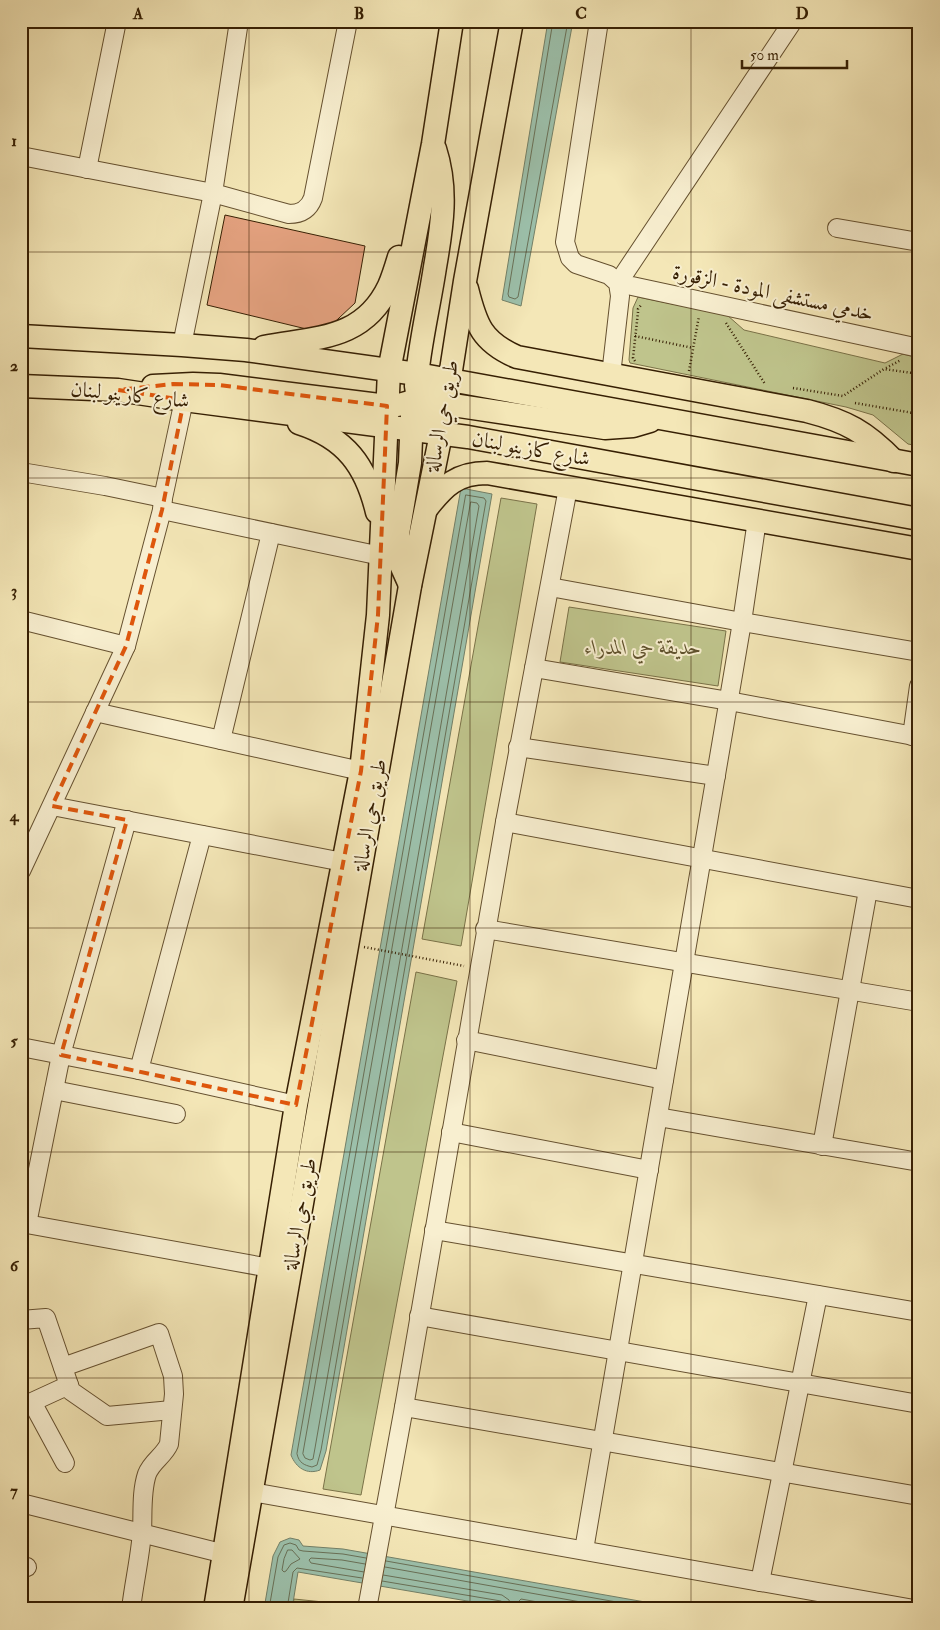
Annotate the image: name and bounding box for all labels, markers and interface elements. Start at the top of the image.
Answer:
text: A [132,4,144,24]
text: B [354,4,364,24]
text: C [575,4,587,24]
text: D [795,4,809,24]
scale bar [742,38,848,70]
text: 50 m [750,46,779,65]
text: 1 [11,131,17,151]
street label: خدمي مستشفى المودة - الزقورة [669,259,876,330]
text: 2 [10,356,18,376]
street label: طريق حي الرسالة [419,358,468,476]
street label: شارع كازينو لبنان [69,375,191,419]
street label: شارع كازينو لبنان [469,425,592,477]
text: 3 [11,581,17,601]
park label: حديقة حي المدراء [584,634,702,664]
street label: طريق حي الرسالة [347,757,396,875]
text: 4 [9,806,20,826]
text: 5 [10,1031,18,1051]
street label: طريق حي الرسالة [277,1156,326,1274]
text: 6 [10,1256,20,1276]
text: 7 [10,1481,18,1501]

